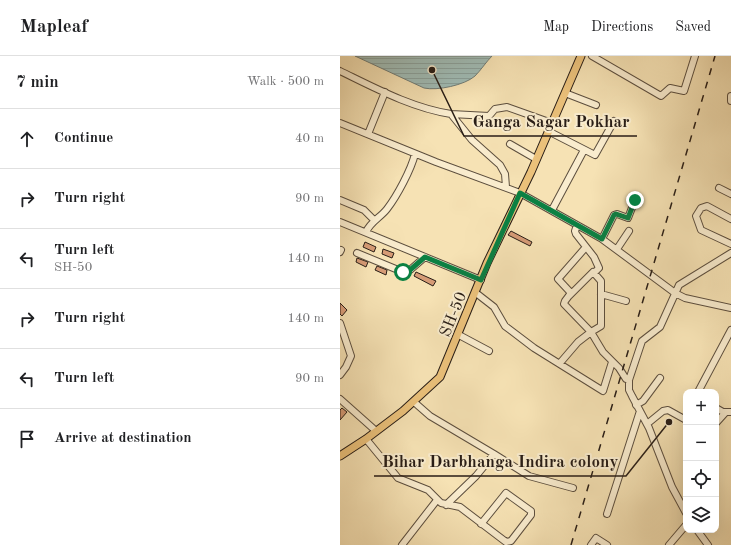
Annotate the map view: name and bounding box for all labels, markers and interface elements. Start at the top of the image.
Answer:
text: Mapleaf [20,18,88,37]
text: Map [543,20,569,34]
text: Directions [591,20,653,34]
text: Saved [675,20,711,34]
text: 7 min [16,74,59,91]
text: Walk · 500 m [247,75,324,88]
callout: Ganga Sagar Pokhar [464,107,637,136]
text: Ganga Sagar Pokhar [472,114,630,131]
icon: ahead [16,128,38,150]
text: Continue [54,131,113,146]
text: 40 m [295,132,324,145]
icon: right [16,188,38,210]
text: Turn right [54,191,125,206]
route end [626,191,644,209]
text: 90 m [295,192,324,205]
text: Turn left [54,243,114,258]
icon: left [16,248,38,270]
text: 140 m [287,252,324,265]
text: SH-50 [54,261,92,274]
route start [394,263,412,281]
street label: SH-50 [438,290,470,340]
icon: right [16,308,38,330]
text: Turn right [54,311,125,326]
text: 140 m [287,312,324,325]
icon: left [16,368,38,390]
text: Turn left [54,371,114,386]
text: 90 m [295,372,324,385]
map controls [683,389,719,533]
button: + [683,389,719,425]
button: − [683,425,719,461]
icon: arrive [16,428,38,450]
text: Arrive at destination [54,431,192,446]
callout: Bihar Darbhanga Indira colony [374,447,626,476]
text: Bihar Darbhanga Indira colony [382,454,618,471]
button: locate [683,461,719,497]
button: layers [683,497,719,533]

